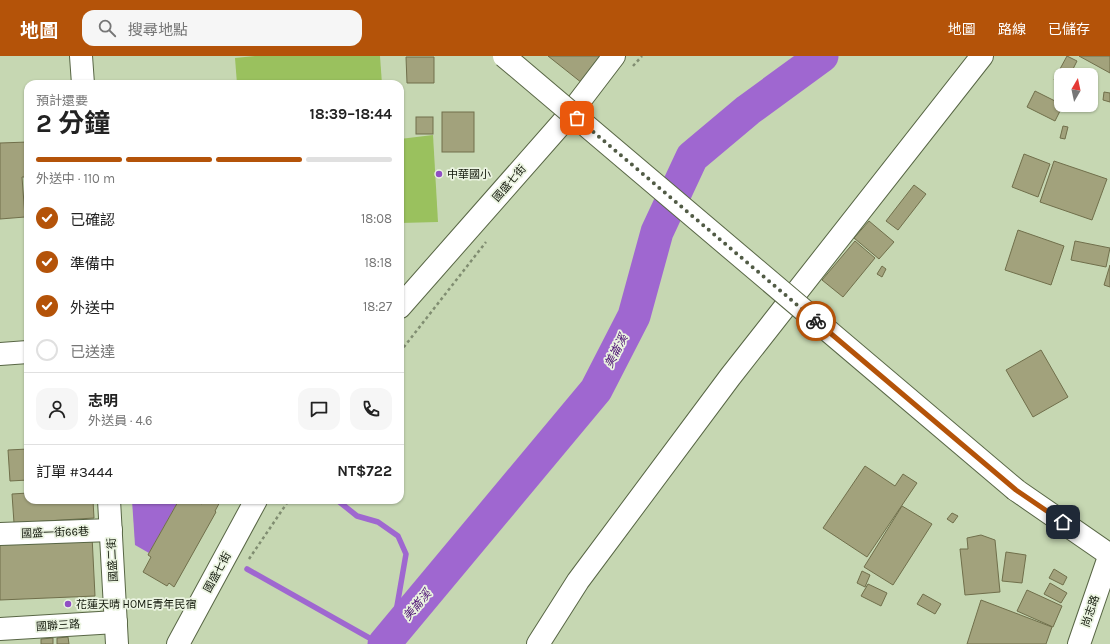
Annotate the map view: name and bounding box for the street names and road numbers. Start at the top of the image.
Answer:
street label: 國盛七街 [490,162,529,204]
street label: 國盛一街66巷 [21,525,89,540]
street label: 國盛二街 [105,538,120,582]
street label: 國盛七街 [201,550,234,595]
street label: 尚志路 [1079,593,1102,629]
street label: 國聯三路 [36,617,80,634]

